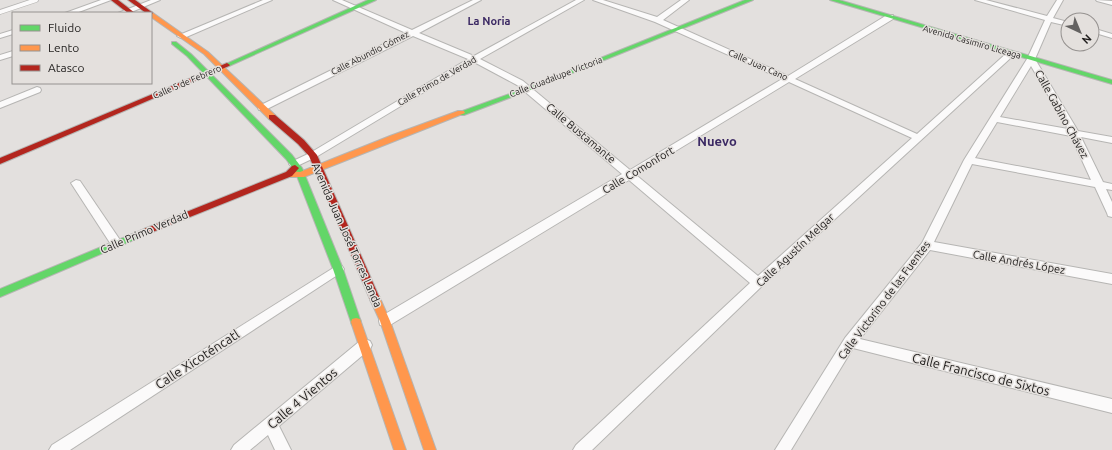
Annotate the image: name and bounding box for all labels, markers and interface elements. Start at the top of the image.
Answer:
legend [12,12,152,84]
north arrow [1060,12,1100,52]
district label: La Noria [467,15,511,27]
text: Fluido [48,21,81,34]
street label: Avenida Casimiro Liceaga [922,23,1022,61]
street label: Calle Abundio Gómez [329,29,411,77]
text: N [1080,32,1094,46]
text: Lento [48,41,79,54]
street label: Calle Juan Cano [727,47,789,83]
street label: Calle Primo de Verdad [396,54,478,108]
street label: Calle Guadalupe Victoria [508,55,604,99]
text: Atasco [48,61,84,74]
street label: Calle 5 de Febrero [151,63,223,101]
street label: Calle Gabino Chávez [1033,68,1091,160]
street label: Calle Bustamante [544,101,618,165]
district label: Nuevo [697,134,737,148]
street label: Calle Comonfort [600,144,676,196]
street label: Avenida Juan José Torres Landa [310,161,384,309]
street label: Calle Primo Verdad [98,208,190,256]
street label: Calle Agustín Melgar [754,210,837,289]
street label: Calle Victorino de las Fuentes [836,238,933,362]
street label: Calle Andrés López [972,248,1066,276]
street label: Calle Xicoténcatl [152,326,242,391]
street label: Calle Francisco de Sixtos [911,350,1052,398]
street label: Calle 4 Vientos [264,365,340,431]

